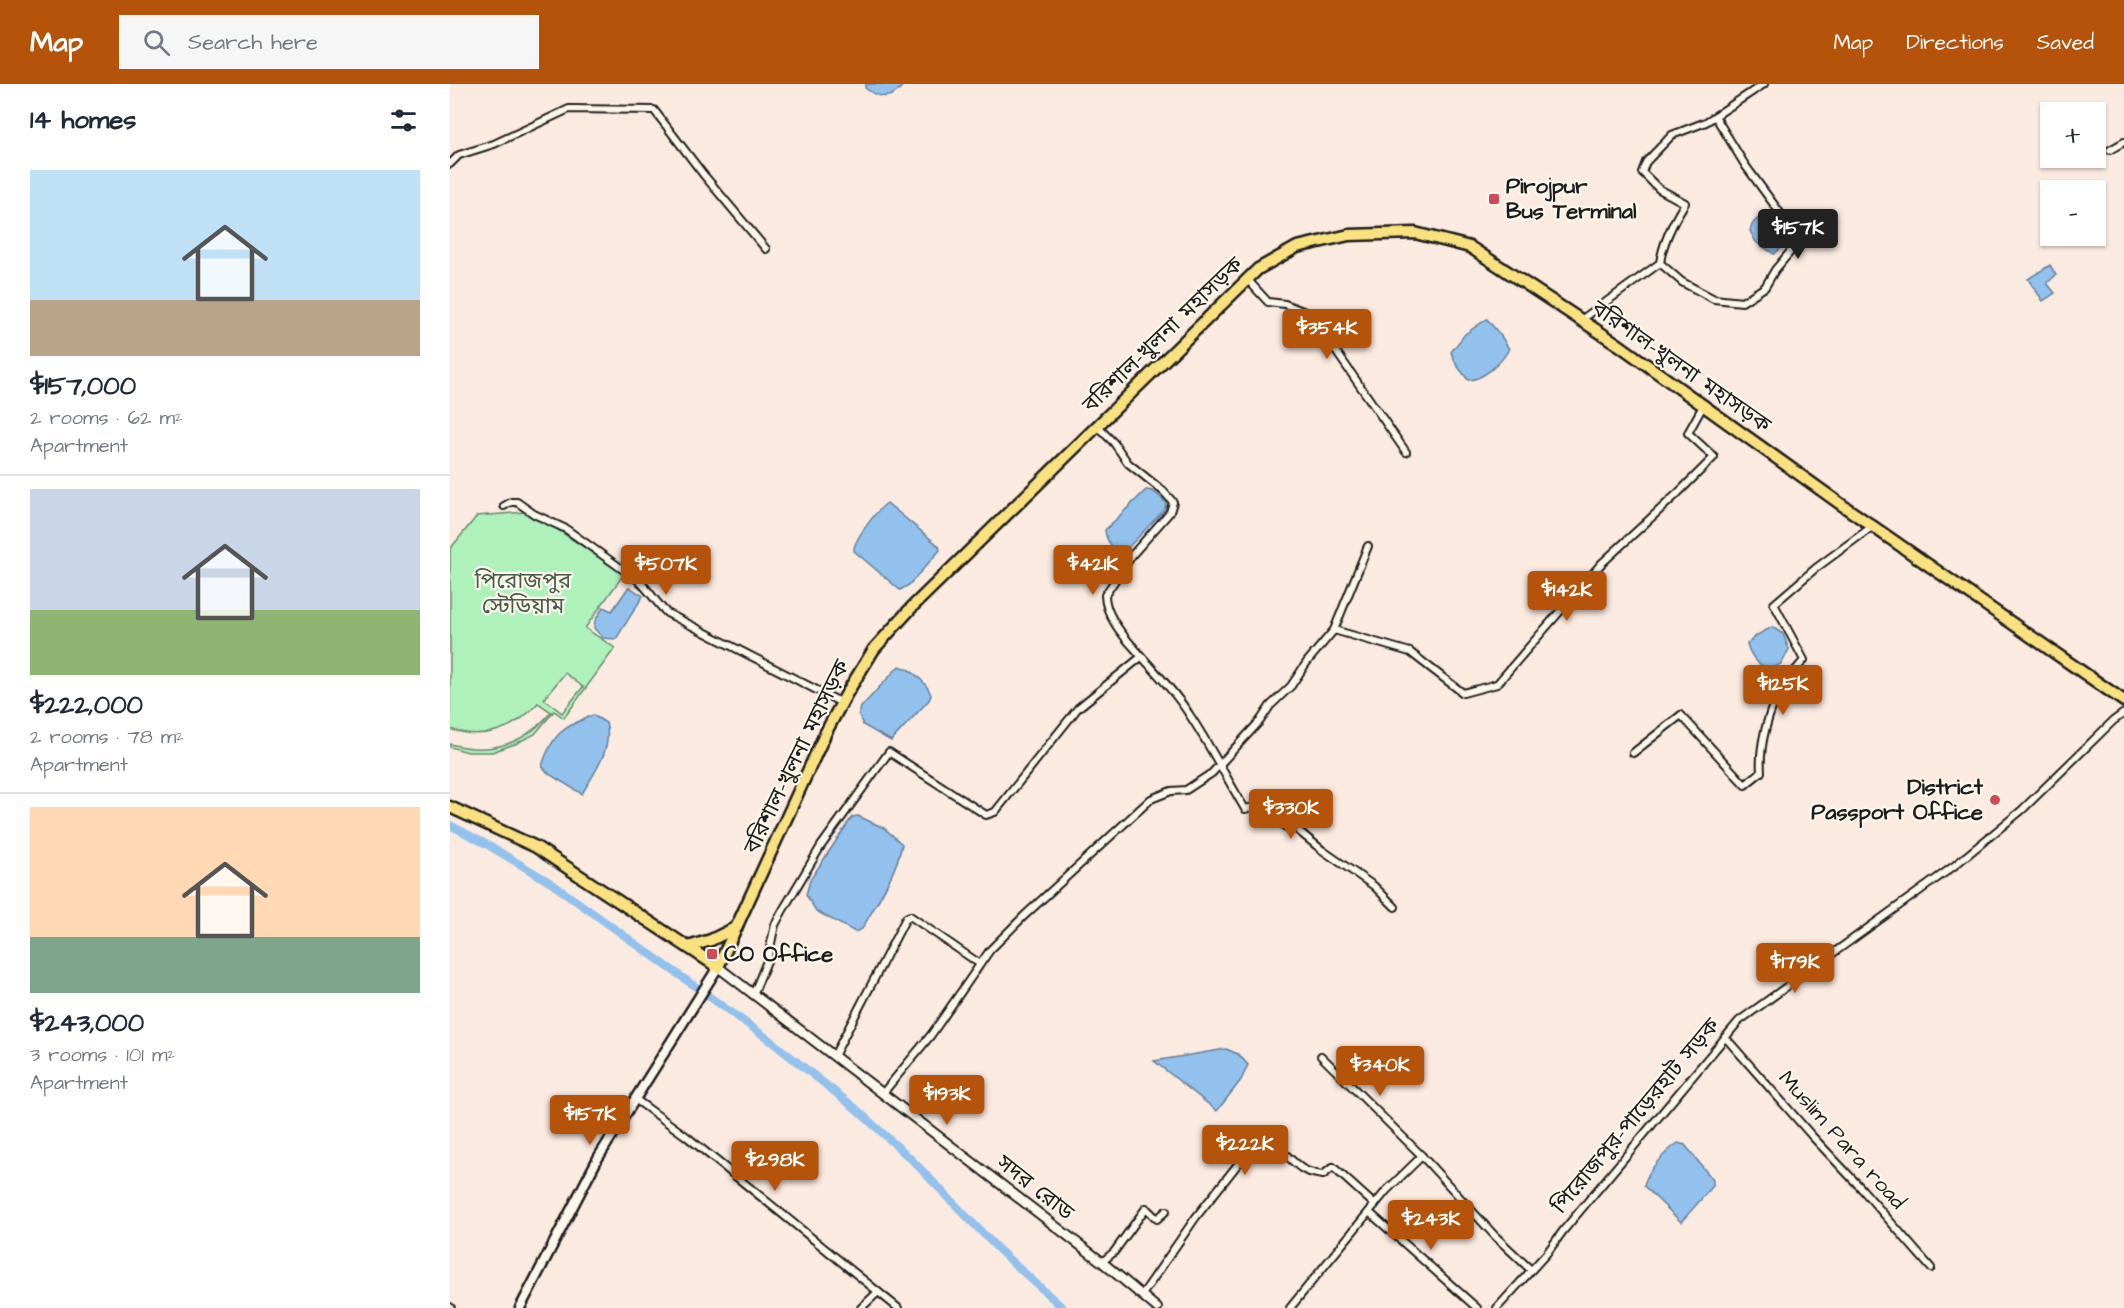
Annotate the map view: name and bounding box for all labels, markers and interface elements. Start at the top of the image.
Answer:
search box [119,15,539,69]
text: Map [30,23,83,62]
icon: search [140,26,173,59]
text: Search here [188,27,318,58]
text: Map [1833,28,1873,57]
text: Directions [1906,28,2004,57]
text: Saved [2037,28,2094,57]
text: 14 homes [30,102,136,138]
map controls [2040,102,2106,246]
button: + [2040,102,2106,168]
icon: filters [387,104,420,137]
place label: Pirojpur Bus Terminal [1506,171,1637,227]
button: − [2040,180,2106,246]
marker: Pirojpur Bus Terminal [1487,192,1501,206]
icon: home [171,209,279,317]
pin: $157K [1756,209,1840,260]
text: $157K [1772,214,1824,242]
street label: বরিশাল-খুলনা মহাসড়ক [1075,250,1250,421]
street label: বরিশাল-খুলনা মহাসড়ক [1584,293,1777,441]
pin: $354K [1285,309,1369,360]
text: $354K [1296,314,1358,342]
text: $157,000 [30,368,136,404]
text: 2 rooms · 62 m² [30,404,182,432]
text: Apartment [30,432,128,460]
icon: home [171,528,279,636]
pin: $507K [624,545,708,596]
pin: $421K [1051,545,1135,596]
text: $507K [635,550,697,578]
text: $421K [1068,550,1118,578]
park label: পিরোজপুর স্টেডিয়াম [474,566,572,622]
pin: $142K [1525,571,1609,622]
text: $142K [1542,576,1592,604]
street label: বরিশাল-খুলনা মহাসড়ক [736,654,858,860]
pin: $125K [1741,665,1825,716]
text: $125K [1757,670,1809,698]
text: $222,000 [30,687,143,723]
text: 2 rooms · 78 m² [30,723,184,751]
text: Apartment [30,751,128,779]
place label: District Passport Office [1811,772,1984,828]
pin: $330K [1249,789,1333,840]
marker: District Passport Office [1988,793,2002,807]
text: $330K [1263,794,1319,822]
icon: home [171,846,279,954]
place label: CO Office [724,939,833,970]
pin: $179K [1753,943,1837,994]
marker: CO Office [705,947,719,961]
text: $179K [1770,948,1820,976]
text: $243,000 [30,1005,144,1041]
street label: পিরোজপুর-পাড়েরহাট সড়ক [1544,1011,1727,1221]
text: 3 rooms · 101 m² [30,1041,175,1069]
pin: $340K [1338,1046,1422,1097]
text: $340K [1350,1051,1410,1079]
street label: Muslim Para road [1771,1064,1913,1216]
text: Apartment [30,1069,128,1097]
pin: $193K [905,1075,989,1126]
text: $193K [923,1080,971,1108]
pin: $157K [548,1095,632,1146]
text: $157K [564,1100,616,1128]
pin: $222K [1203,1125,1287,1176]
text: $222K [1216,1130,1274,1158]
pin: $298K [733,1141,817,1192]
text: $298K [745,1146,805,1174]
street label: সদর রোড [989,1147,1080,1228]
pin: $243K [1389,1200,1473,1251]
text: $243K [1402,1205,1460,1233]

